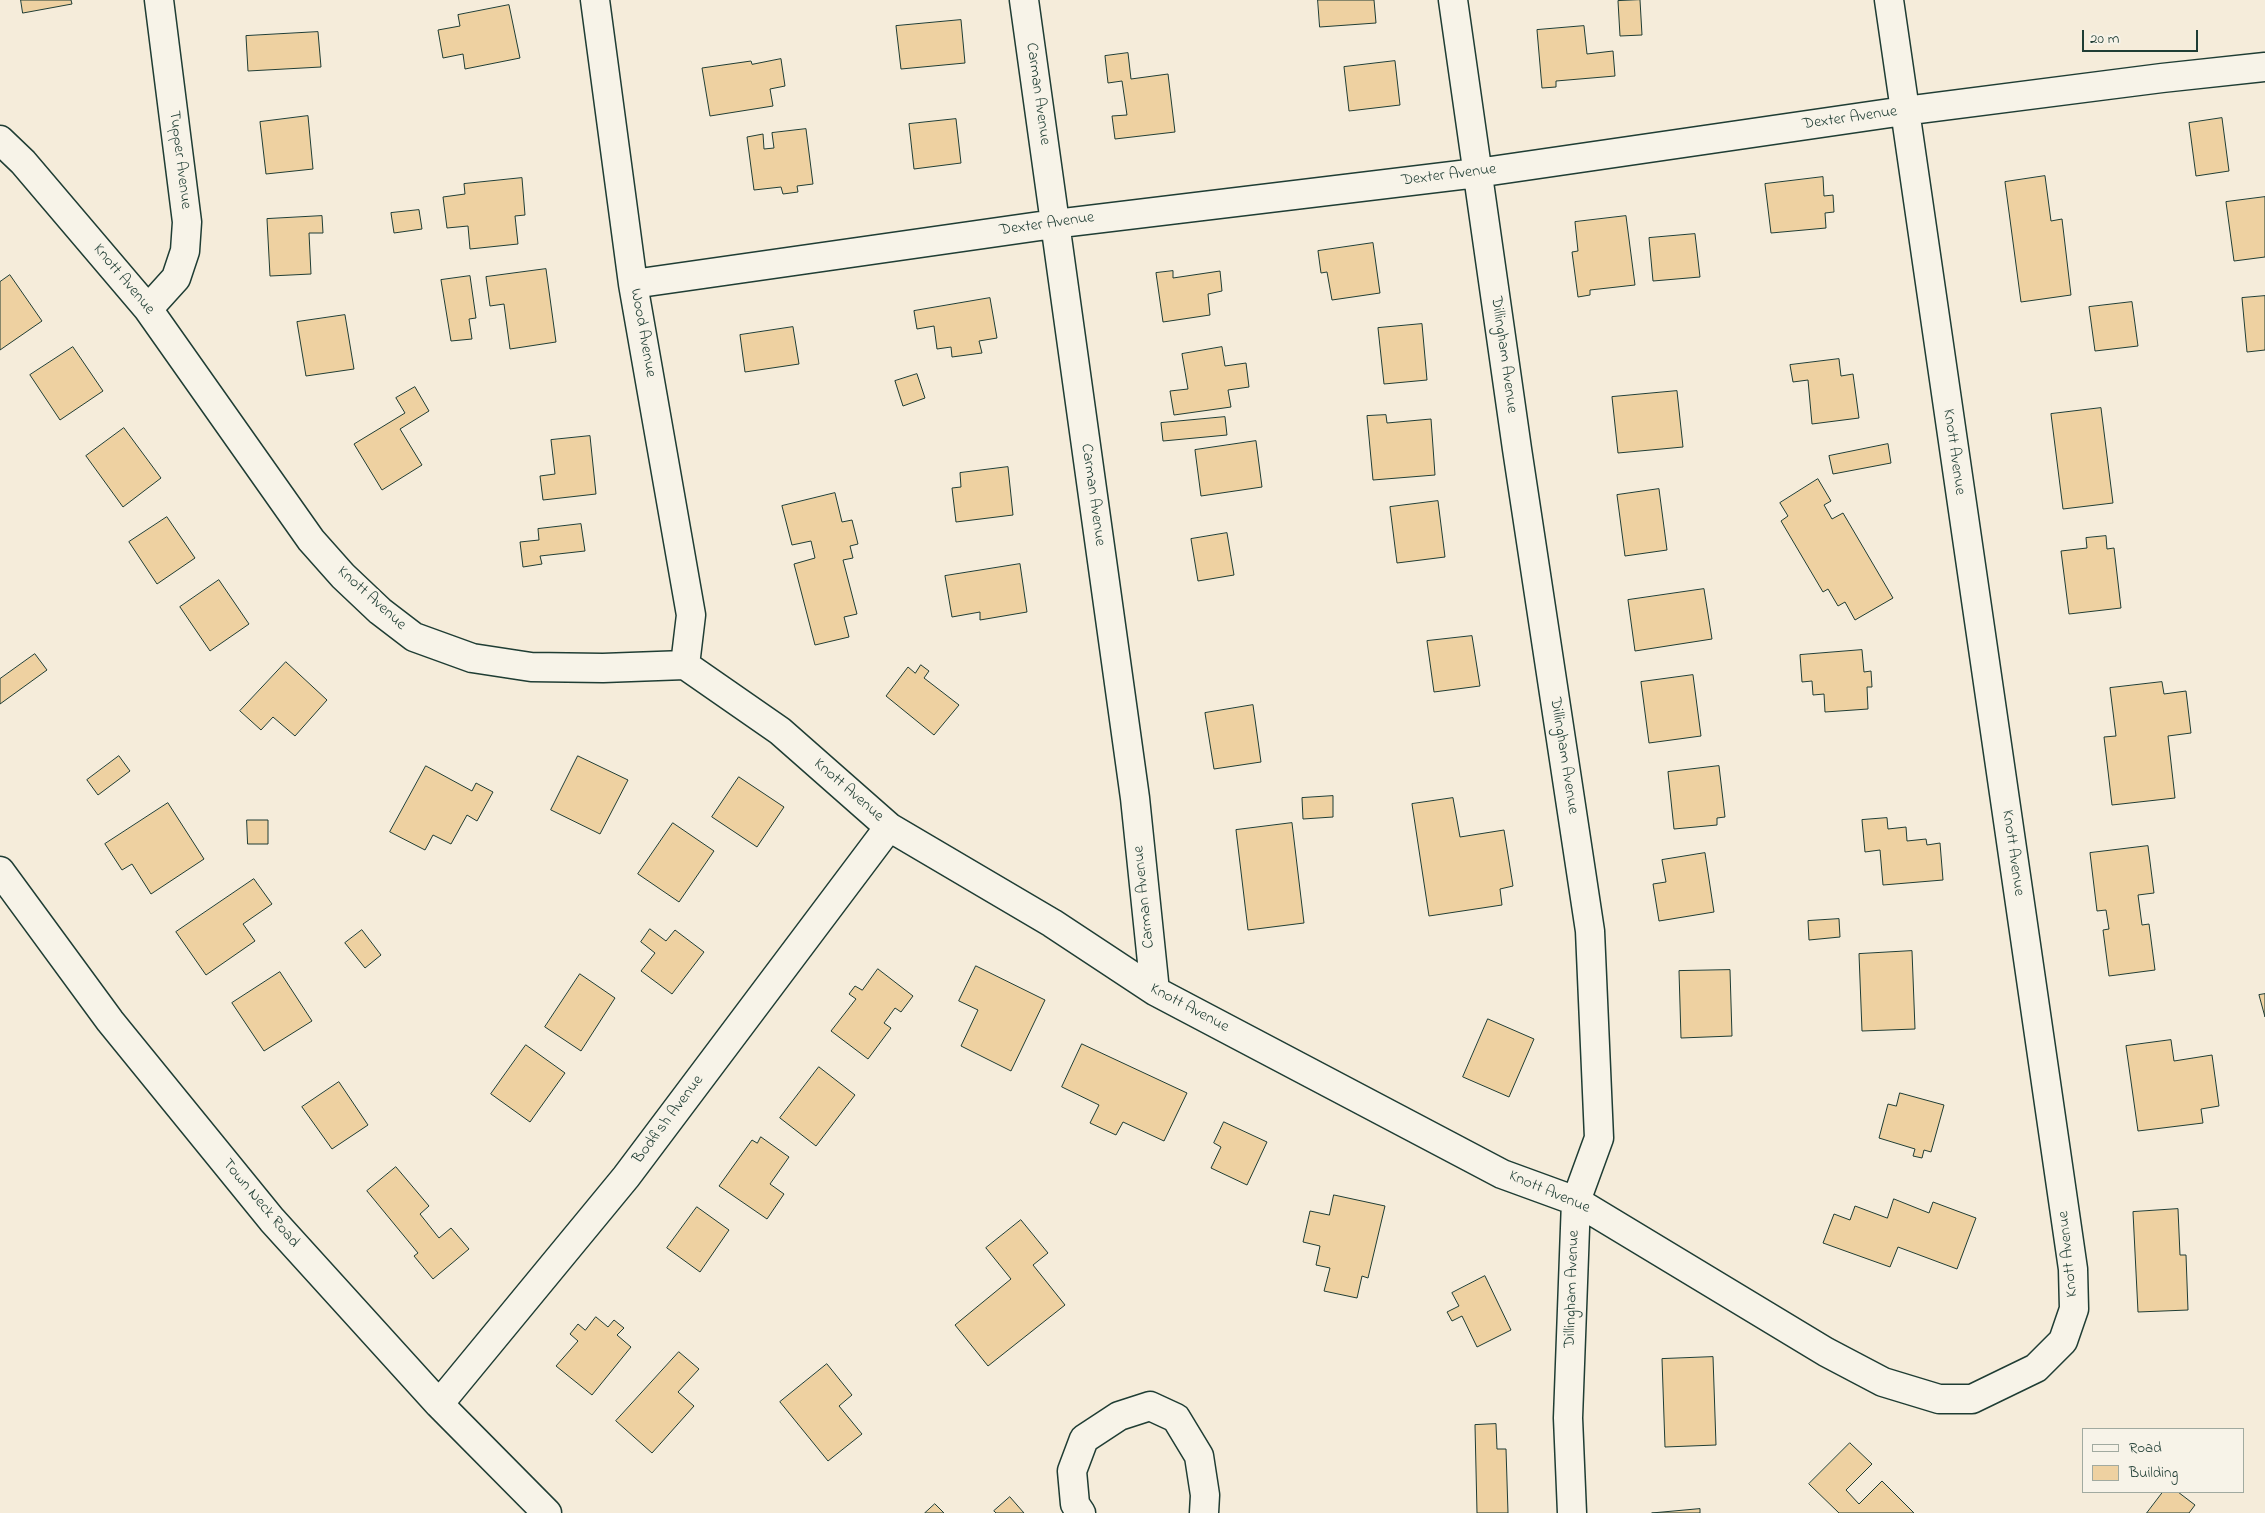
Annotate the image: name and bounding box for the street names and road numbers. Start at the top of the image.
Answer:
street label: Carman Avenue [1020,42,1054,146]
street label: Dexter Avenue [1801,103,1899,135]
street label: Tupper Avenue [163,110,195,210]
street label: Dexter Avenue [1400,161,1498,191]
street label: Dexter Avenue [998,209,1096,241]
street label: Knott Avenue [88,241,158,319]
street label: Wood Avenue [625,287,659,379]
street label: Dillingham Avenue [1485,295,1521,415]
street label: Knott Avenue [1937,408,1969,496]
street label: Carman Avenue [1075,443,1109,547]
street label: Knott Avenue [332,563,410,635]
street label: Dillingham Avenue [1544,696,1582,816]
street label: Knott Avenue [809,755,887,827]
street label: Knott Avenue [1996,809,2028,897]
street label: Carman Avenue [1130,845,1160,949]
street label: Knott Avenue [1146,980,1232,1038]
street label: Bodfish Avenue [629,1072,709,1168]
street label: Town Neck Road [217,1156,303,1252]
street label: Knott Avenue [1505,1167,1593,1219]
street label: Knott Avenue [2055,1210,2083,1298]
street label: Dillingham Avenue [1561,1230,1585,1348]

